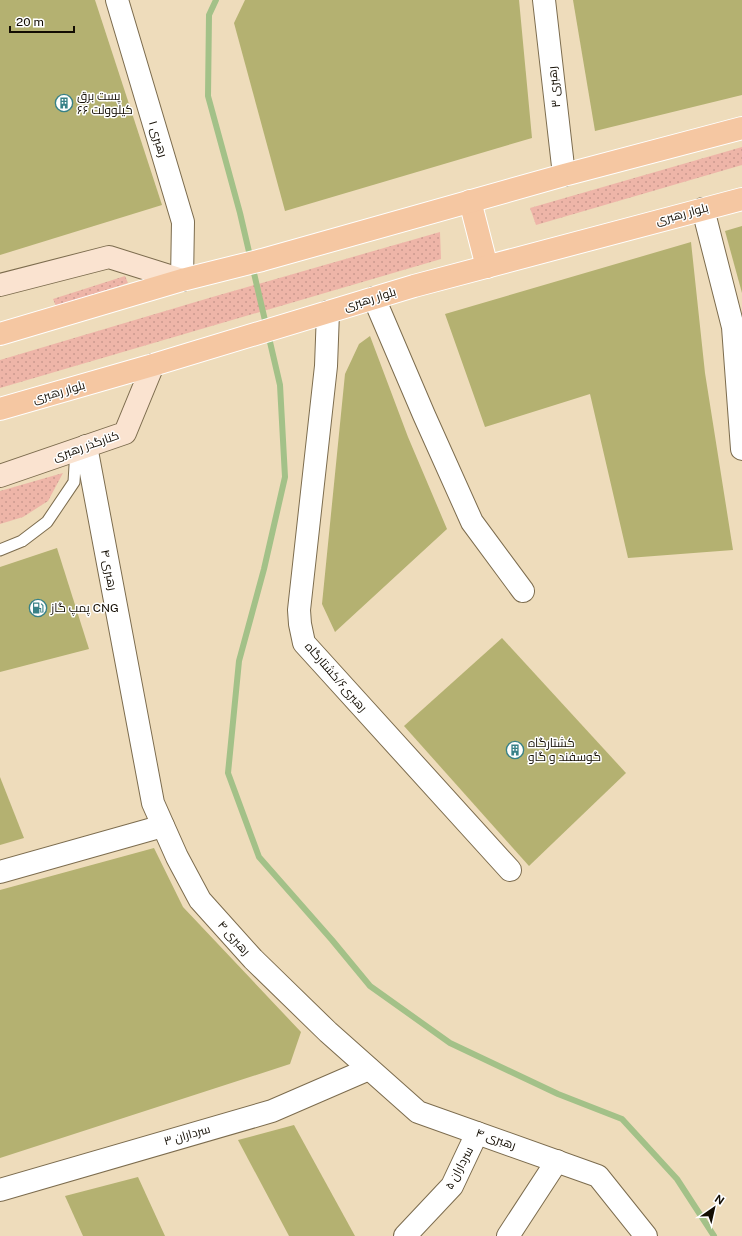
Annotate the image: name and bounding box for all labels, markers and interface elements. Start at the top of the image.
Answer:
scale bar [10,8,74,34]
text: 20 m [16,15,44,29]
street label: رهبری ۳ [545,66,563,108]
place label: پست برق ۶۶ کیلوولت [77,89,133,117]
building icon: پست برق ۶۶ کیلوولت [54,93,74,113]
street label: رهبری ۱ [146,119,170,159]
street label: بلوار رهبری [654,200,710,228]
street label: بلوار رهبری [342,284,398,314]
street label: بلوار رهبری [31,378,87,406]
street label: کنارگذر رهبری [51,428,121,464]
street label: رهبری ۴ [98,548,120,592]
fuel station icon: پمپ گاز CNG [28,598,48,618]
place label: پمپ گاز CNG [50,601,119,617]
street label: رهبری۶/کشتارگاه [302,639,370,715]
place label: کشتارگاه گوسفند و گاو [528,736,601,764]
building icon: کشتارگاه گوسفند و گاو [505,740,525,760]
street label: رهبری ۴ [215,918,253,958]
street label: سرداران ۳ [162,1122,212,1148]
street label: رهبری ۴ [474,1126,518,1152]
street label: سرداران ۵ [442,1144,476,1192]
north arrow [694,1188,734,1228]
text: N [713,1192,727,1207]

